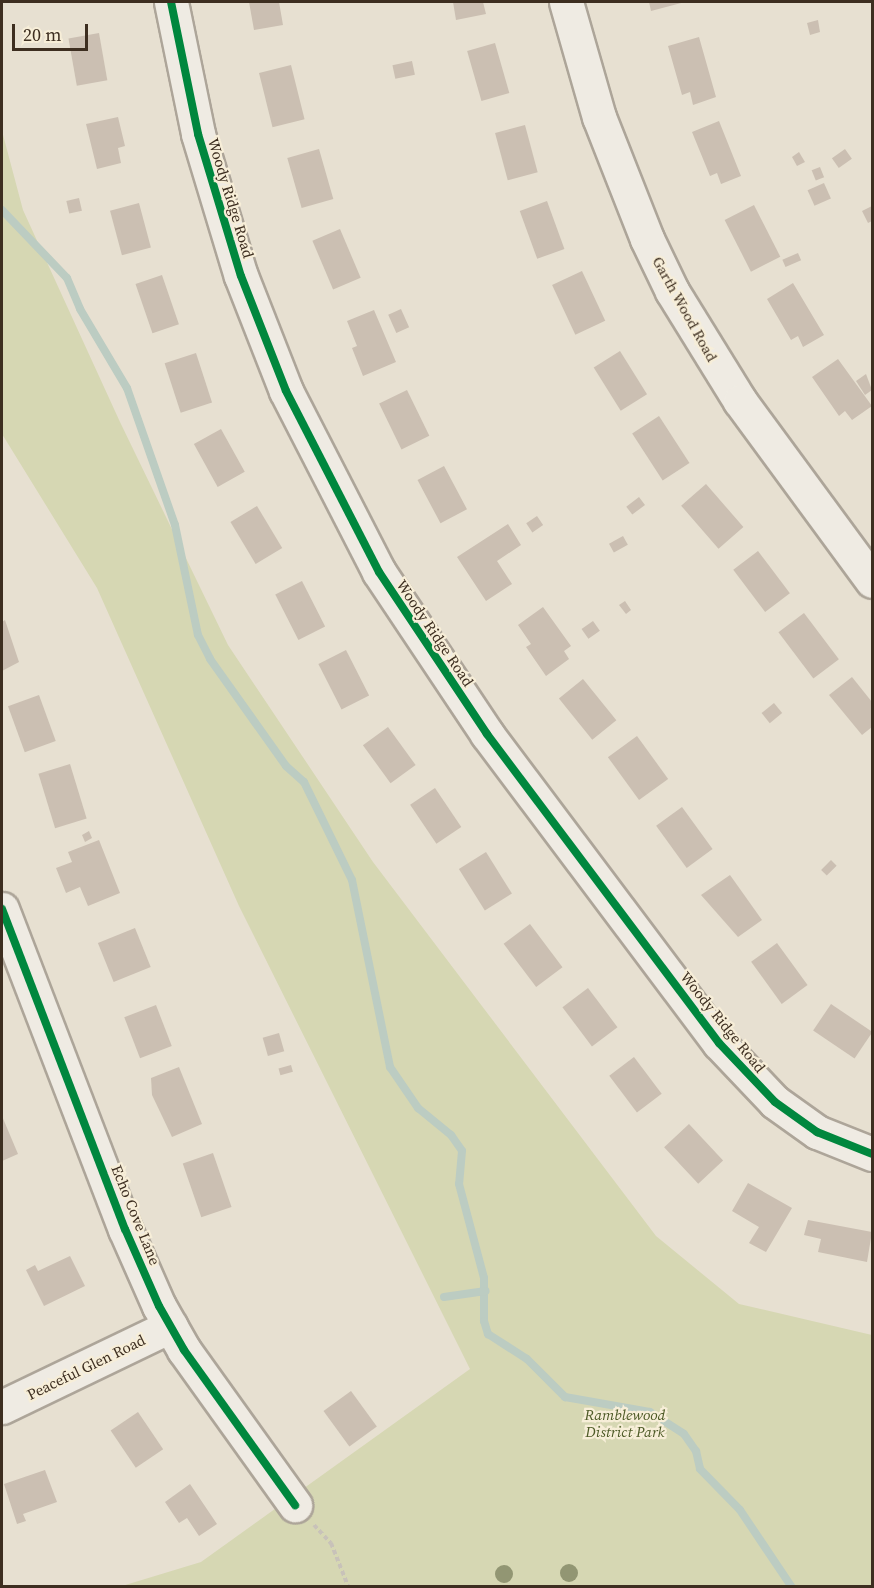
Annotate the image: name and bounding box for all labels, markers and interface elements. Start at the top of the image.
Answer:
scale bar [15,12,92,50]
text: 20 m [23,22,61,47]
street label: Woody Ridge Road [204,136,258,260]
street label: Garth Wood Road [649,253,721,365]
street label: Woody Ridge Road [393,576,477,690]
street label: Woody Ridge Road [677,968,769,1076]
street label: Echo Cove Lane [108,1162,164,1268]
street label: Peaceful Glen Road [24,1331,148,1403]
park label: Ramblewood District Park [585,1405,665,1440]

